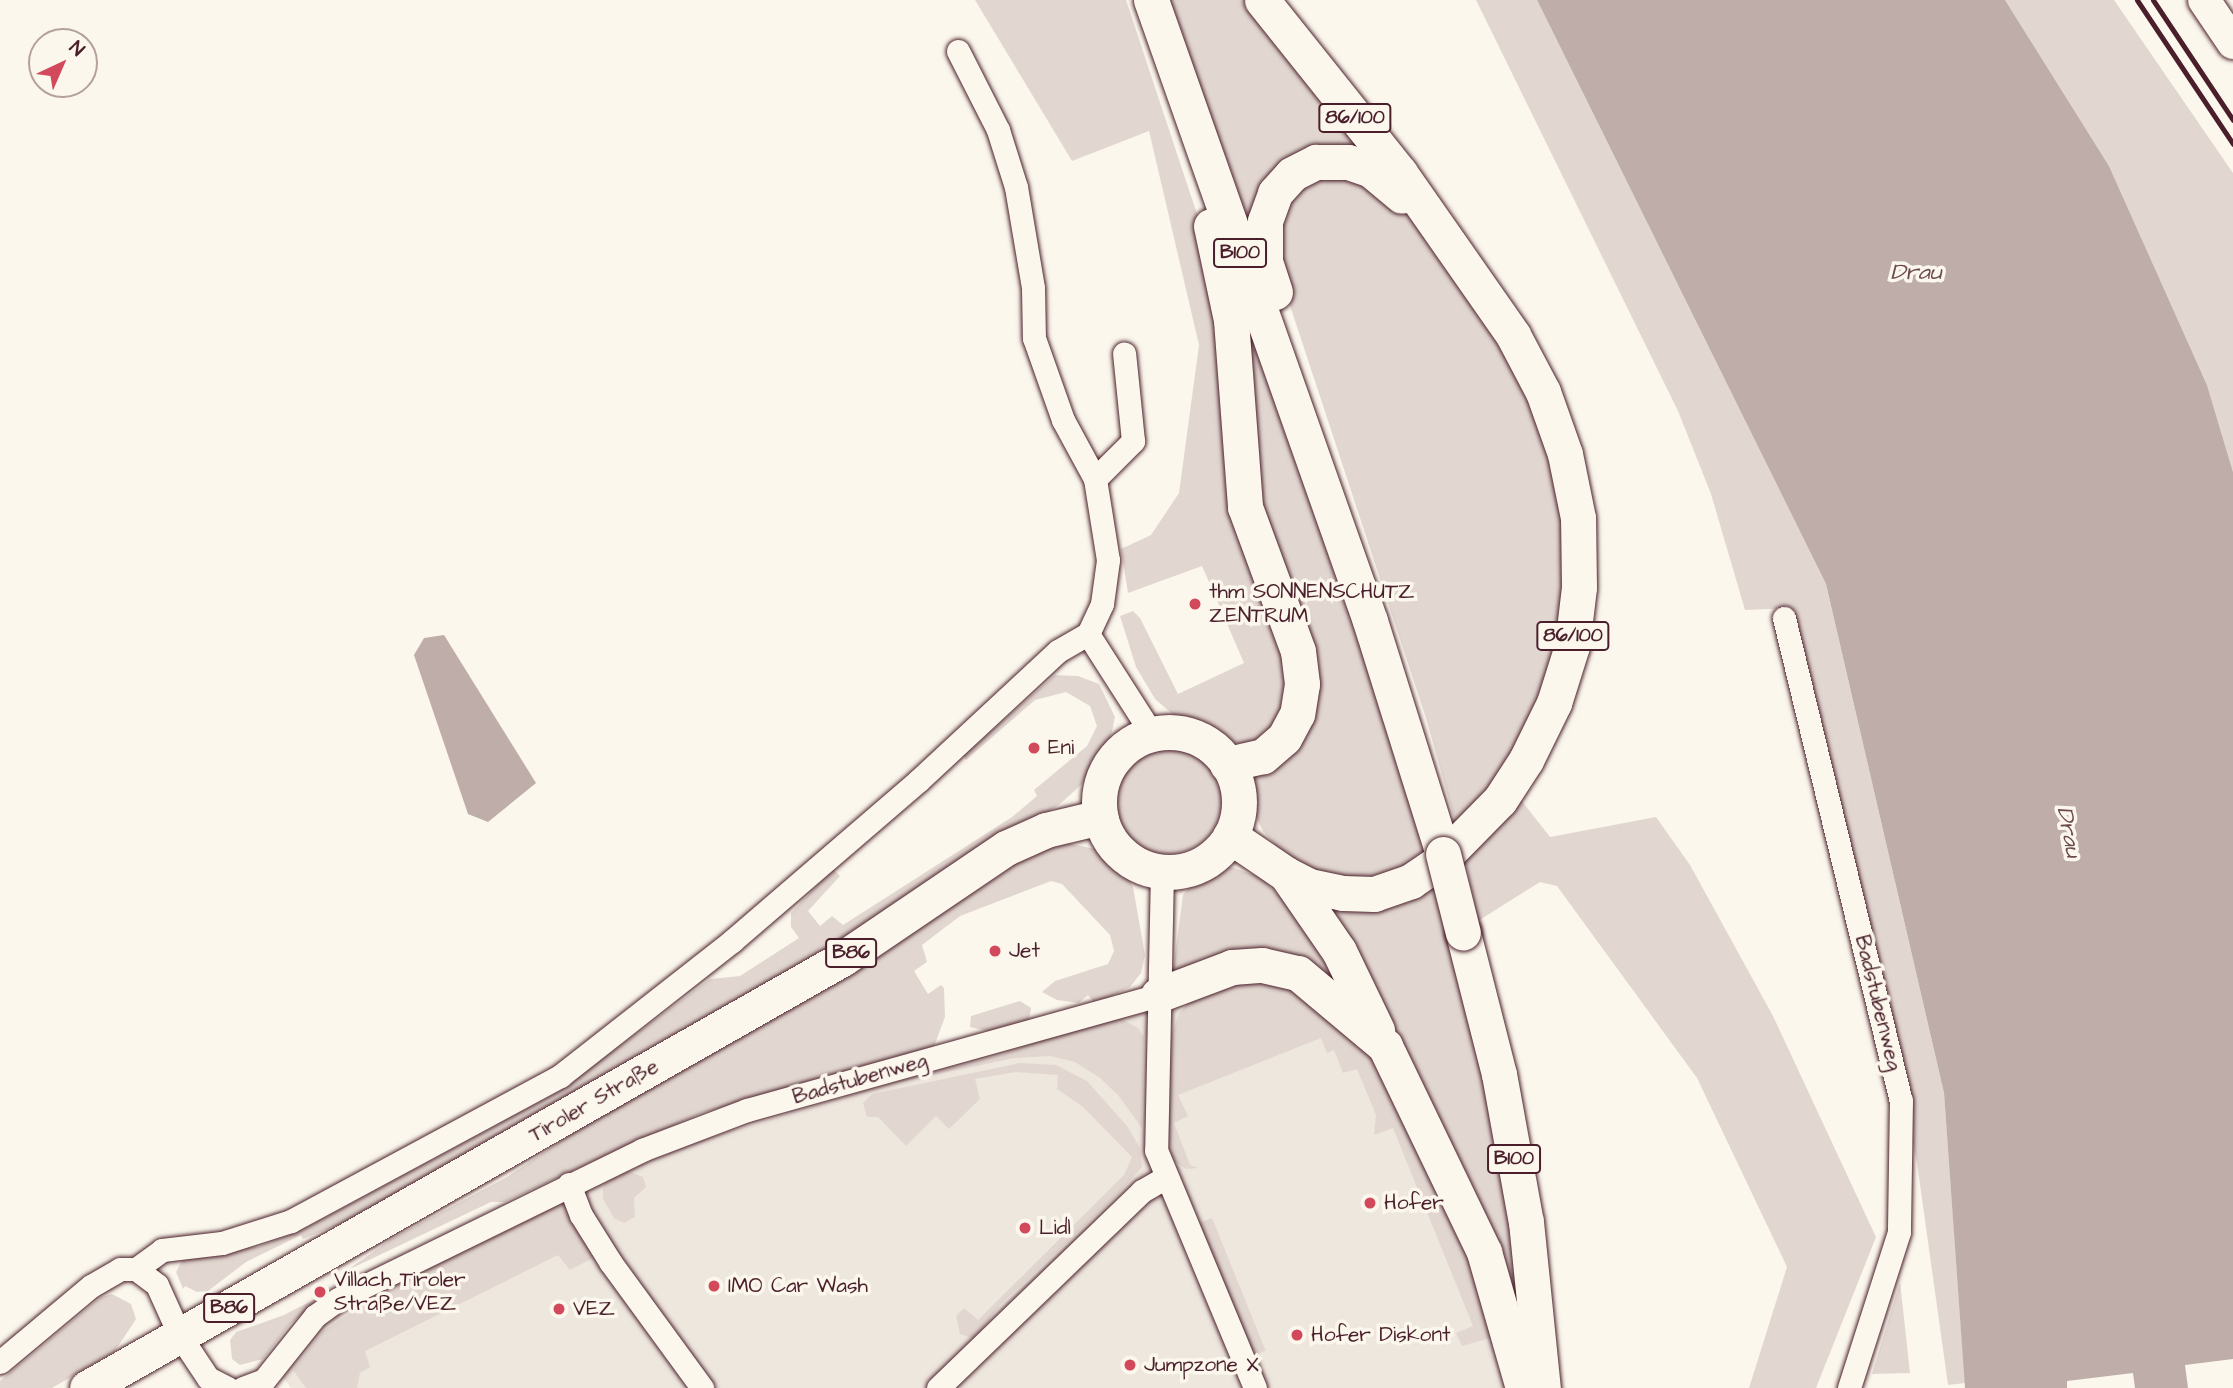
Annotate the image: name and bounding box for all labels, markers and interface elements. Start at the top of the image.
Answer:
north arrow [28,28,98,98]
text: N [63,35,90,63]
road number: 86/100 [1318,102,1392,134]
road number: B100 [1212,238,1268,268]
water label: Drau [1891,258,1941,286]
place label: thm SONNENSCHUTZ ZENTRUM [1209,579,1415,629]
marker: thm SONNENSCHUTZ ZENTRUM [1187,596,1203,612]
road number: 86/100 [1536,621,1610,652]
place label: Eni [1048,735,1074,761]
marker: Eni [1026,740,1042,756]
water label: Drau [2051,804,2087,860]
street label: Badstubenweg [1849,933,1907,1073]
road number: B86 [825,937,877,968]
place label: Jet [1009,938,1040,964]
marker: Jet [987,943,1003,959]
street label: Badstubenweg [790,1048,930,1110]
street label: Tiroler Straße [525,1054,663,1148]
road number: B100 [1486,1144,1542,1175]
place label: Hofer [1384,1190,1444,1216]
marker: Hofer [1362,1195,1378,1211]
place label: Lidl [1039,1215,1071,1241]
marker: Lidl [1017,1220,1033,1236]
place label: Villach Tiroler Straße/VEZ [334,1267,466,1317]
place label: IMO Car Wash [728,1273,868,1299]
marker: IMO Car Wash [706,1278,722,1294]
marker: Villach Tiroler Straße/VEZ [312,1284,328,1300]
road number: B86 [203,1292,255,1324]
place label: VEZ [573,1296,615,1322]
marker: VEZ [551,1301,567,1317]
place label: Hofer Diskont [1311,1322,1450,1348]
marker: Hofer Diskont [1289,1327,1305,1343]
place label: Jumpzone X [1144,1352,1259,1378]
marker: Jumpzone X [1122,1357,1138,1373]

